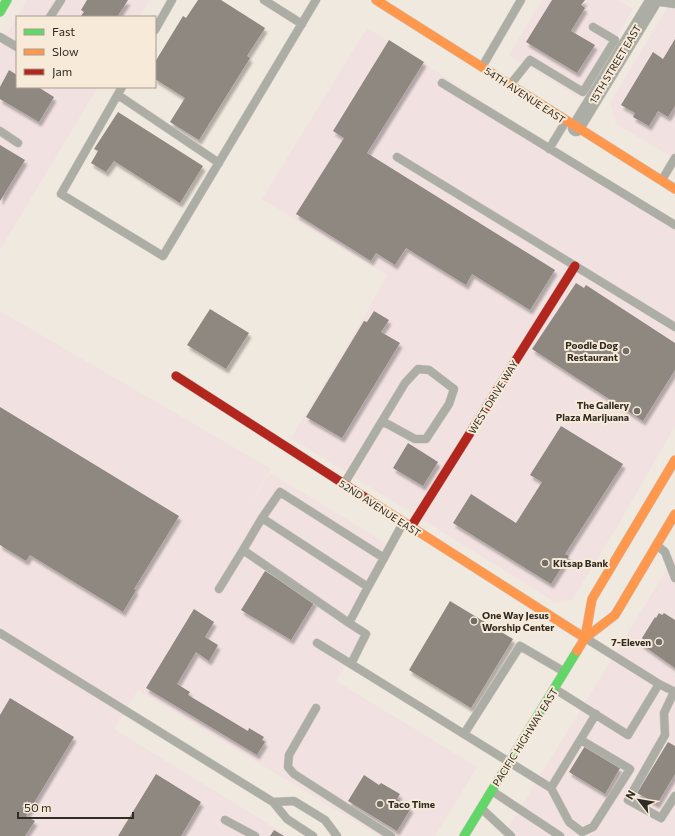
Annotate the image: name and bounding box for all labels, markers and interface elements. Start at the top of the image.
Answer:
legend [16,16,156,88]
street label: 15TH STREET EAST [587,22,644,106]
text: Fast [52,24,75,38]
text: Slow [52,44,79,58]
text: Jam [52,64,72,79]
street label: 54TH AVENUE EAST [482,64,568,126]
place label: Poodle Dog Restaurant [565,339,619,363]
marker: Poodle Dog Restaurant [621,346,631,356]
street label: WEST DRIVE WAY [466,358,521,436]
place label: The Gallery Plaza Marijuana [556,399,630,423]
marker: The Gallery Plaza Marijuana [632,406,642,416]
street label: 52ND AVENUE EAST [337,477,423,539]
place label: Kitsap Bank [553,557,608,569]
marker: Kitsap Bank [540,558,550,568]
place label: One Way Jesus Worship Center [482,609,554,633]
marker: One Way Jesus Worship Center [469,616,479,626]
place label: 7-Eleven [611,636,651,648]
marker: 7-Eleven [654,637,664,647]
street label: PACIFIC HIGHWAY EAST [490,685,560,788]
north arrow [619,780,659,820]
text: N [622,788,638,801]
scale bar [18,794,133,820]
place label: Taco Time [388,798,435,810]
marker: Taco Time [375,799,385,809]
text: 50 m [24,800,52,814]

